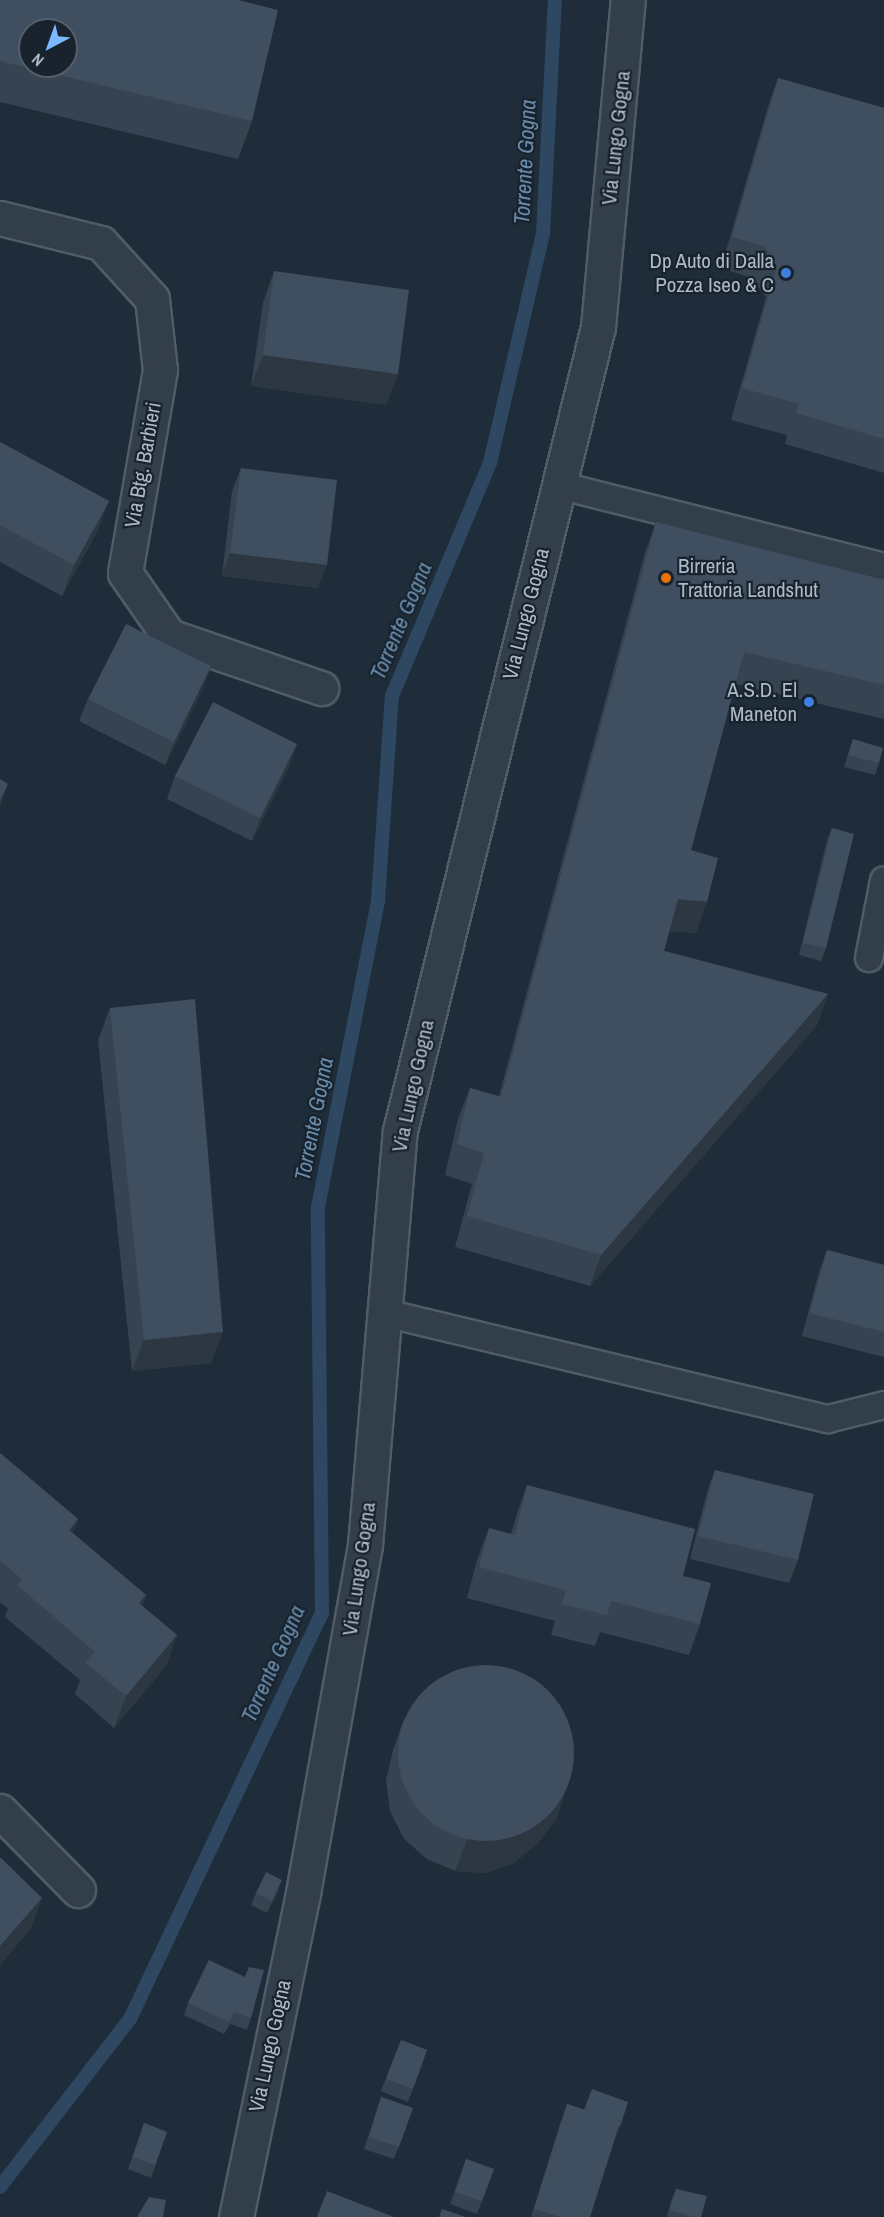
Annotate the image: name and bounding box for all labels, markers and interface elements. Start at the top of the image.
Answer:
north arrow [18,18,78,78]
text: N [27,49,48,71]
street label: Via Lungo Gogna [596,70,636,206]
water label: Torrente Gogna [509,99,541,225]
place label: Dp Auto di Dalla Pozza Iseo & C [649,248,774,298]
marker: Dp Auto di Dalla Pozza Iseo & C [779,266,793,280]
street label: Via Btg. Barbieri [120,400,166,530]
street label: Via Lungo Gogna [497,546,555,682]
place label: Birreria Trattoria Landshut [678,553,818,603]
water label: Torrente Gogna [364,558,438,684]
marker: Birreria Trattoria Landshut [659,571,673,585]
place label: A.S.D. El Maneton [727,677,797,727]
marker: A.S.D. El Maneton [802,695,816,709]
street label: Via Lungo Gogna [387,1017,439,1155]
water label: Torrente Gogna [289,1055,339,1183]
street label: Via Lungo Gogna [337,1501,381,1637]
water label: Torrente Gogna [236,1602,310,1726]
street label: Via Lungo Gogna [244,1977,296,2115]

